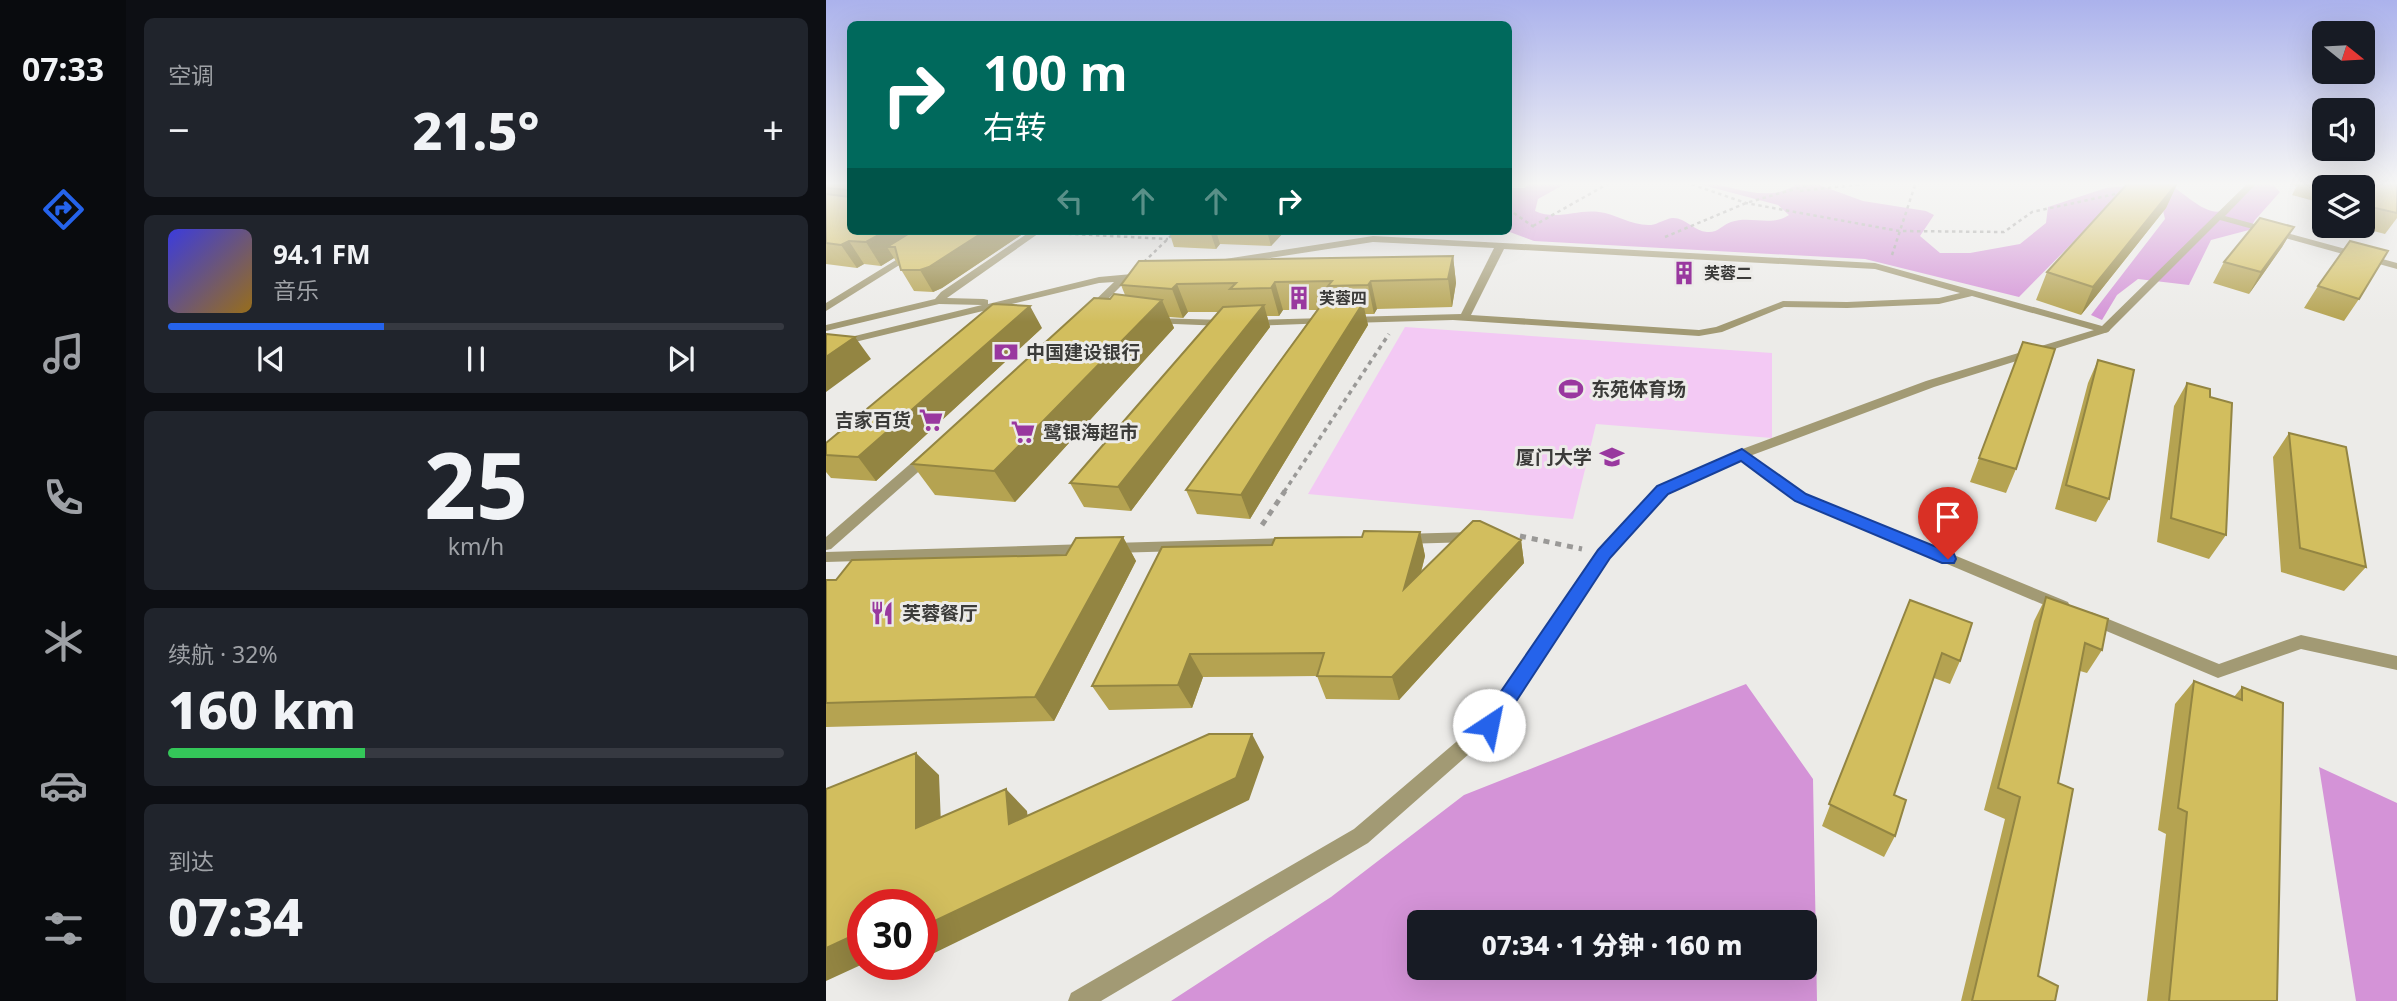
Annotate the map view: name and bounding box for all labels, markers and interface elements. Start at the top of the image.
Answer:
north arrow [2312,21,2375,84]
map controls [2312,21,2375,238]
text: 100 m [983,39,1128,105]
text: 07:33 [22,47,104,90]
icon: right [868,49,959,140]
text: 空调 [168,59,214,91]
text: 21.5° [413,94,539,165]
button: sound [2312,98,2375,161]
text: − [168,103,190,155]
text: + [762,103,784,155]
text: 右转 [983,105,1047,148]
button: layers [2312,175,2375,238]
icon: left [1051,182,1089,220]
icon: ahead [1124,182,1162,220]
icon: ahead [1197,182,1235,220]
icon: right [1270,182,1308,220]
icon: directions [39,185,88,234]
text: 94.1 FM [273,236,370,272]
building icon: 芙蓉二 [1670,259,1698,287]
place label: 芙蓉二 [1704,262,1752,284]
text: 音乐 [273,274,319,306]
building icon: 芙蓉四 [1285,284,1313,312]
place label: 芙蓉四 [1319,287,1367,309]
icon: music [39,329,88,378]
bank icon: 中国建设银行 [992,338,1020,366]
place label: 中国建设银行 [1026,339,1140,365]
icon: previous [252,340,290,378]
icon: pause [457,340,495,378]
icon: next [662,340,700,378]
sports icon: 东苑体育场 [1557,375,1585,403]
place label: 东苑体育场 [1591,376,1686,402]
supermarket icon: 吉家百货 [917,406,945,434]
place label: 吉家百货 [835,407,911,433]
supermarket icon: 鹭银海超市 [1009,418,1037,446]
place label: 鹭银海超市 [1043,419,1138,445]
text: 25 [424,422,528,546]
school or university icon: 厦门大学 [1598,443,1626,471]
place label: 厦门大学 [1516,444,1592,470]
icon: phone [39,473,88,522]
pin [1918,487,1978,559]
icon: arrive [1929,498,1967,536]
text: km/h [448,530,504,562]
restaurant icon: 芙蓉餐厅 [868,599,896,627]
place label: 芙蓉餐厅 [902,600,978,626]
icon: climate [39,617,88,666]
text: 续航 · 32% [168,638,278,670]
text: 160 km [168,673,356,744]
position arrow [1452,688,1526,762]
icon: car [39,761,88,810]
text: 到达 [168,845,214,877]
text: 07:34 [168,880,303,951]
speed limit sign: 30 [847,889,938,980]
icon: filters [39,904,88,953]
text: 07:34 · 1 分钟 · 160 m [1482,927,1742,963]

